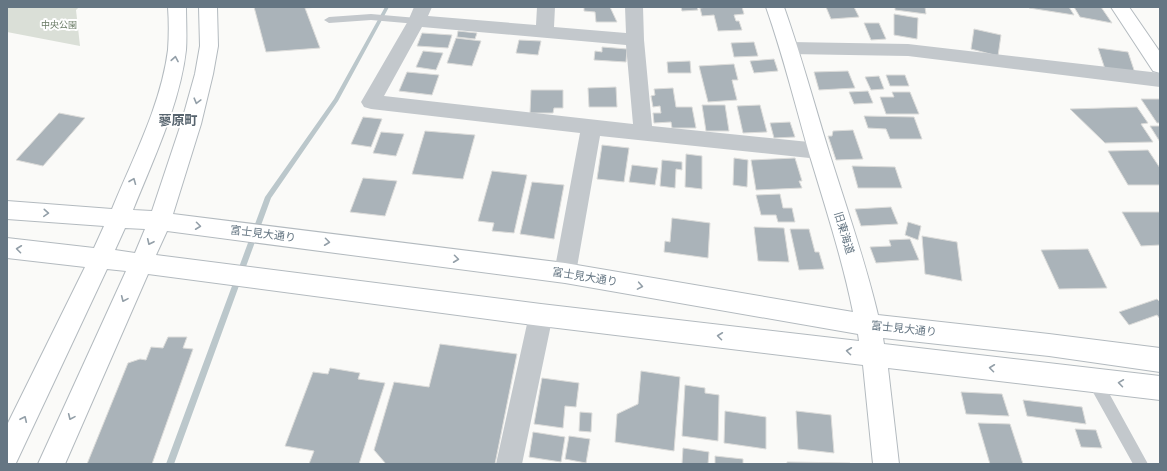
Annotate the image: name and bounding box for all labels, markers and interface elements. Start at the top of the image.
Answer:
park label: 中央公園 [41,20,77,30]
one-way arrow [170,55,179,62]
one-way arrow [193,97,202,104]
district label: 蓼原町 [158,113,198,128]
one-way arrow [129,178,137,185]
one-way arrow [43,208,49,217]
street label: 旧東海道 [831,210,857,256]
one-way arrow [195,221,201,230]
street label: 富士見大通り [229,224,297,244]
one-way arrow [147,238,155,245]
one-way arrow [324,238,330,247]
one-way arrow [16,245,22,254]
one-way arrow [453,254,459,263]
street label: 富士見大通り [551,265,619,289]
one-way arrow [637,281,643,290]
one-way arrow [121,295,129,302]
street label: 富士見大通り [871,319,937,339]
one-way arrow [717,332,723,341]
one-way arrow [846,347,852,356]
one-way arrow [989,364,995,373]
one-way arrow [1118,379,1124,388]
one-way arrow [68,414,76,421]
one-way arrow [19,415,27,423]

